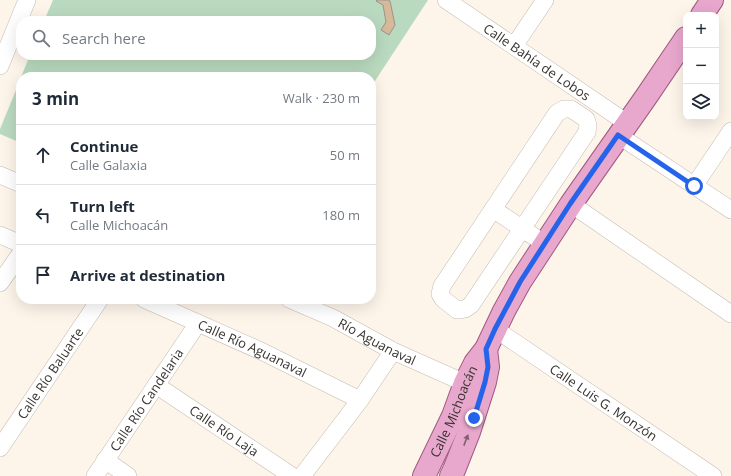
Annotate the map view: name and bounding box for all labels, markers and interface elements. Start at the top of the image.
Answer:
map controls [683,12,719,120]
button: + [683,12,719,48]
search box [16,16,376,60]
street label: Calle Bahía de Lobos [480,19,594,105]
icon: search [30,27,52,49]
text: Search here [62,28,146,48]
button: − [683,48,719,84]
button: layers [683,84,719,120]
text: 3 min [32,87,79,110]
text: Walk · 230 m [283,89,360,107]
text: Continue [70,136,138,156]
icon: ahead [32,144,54,166]
text: 50 m [330,146,360,164]
text: Calle Galaxia [70,156,147,174]
route start [685,177,703,195]
text: Turn left [70,196,135,216]
icon: left [32,204,54,226]
text: 180 m [322,206,360,224]
text: Calle Michoacán [70,216,168,234]
icon: arrive [32,264,54,286]
text: Arrive at destination [70,265,225,285]
street label: Río Aguanaval [335,314,419,369]
street label: Calle Río Aguanaval [195,315,310,381]
street label: Calle Río Baluarte [13,324,87,423]
street label: Calle Río Candelaria [105,345,187,455]
street label: Calle Luis G. Monzón [546,360,661,445]
street label: Calle Michoacán [425,362,481,460]
street label: Calle Río Laja [186,401,262,460]
route end [465,409,483,427]
one-way arrow [464,434,470,446]

